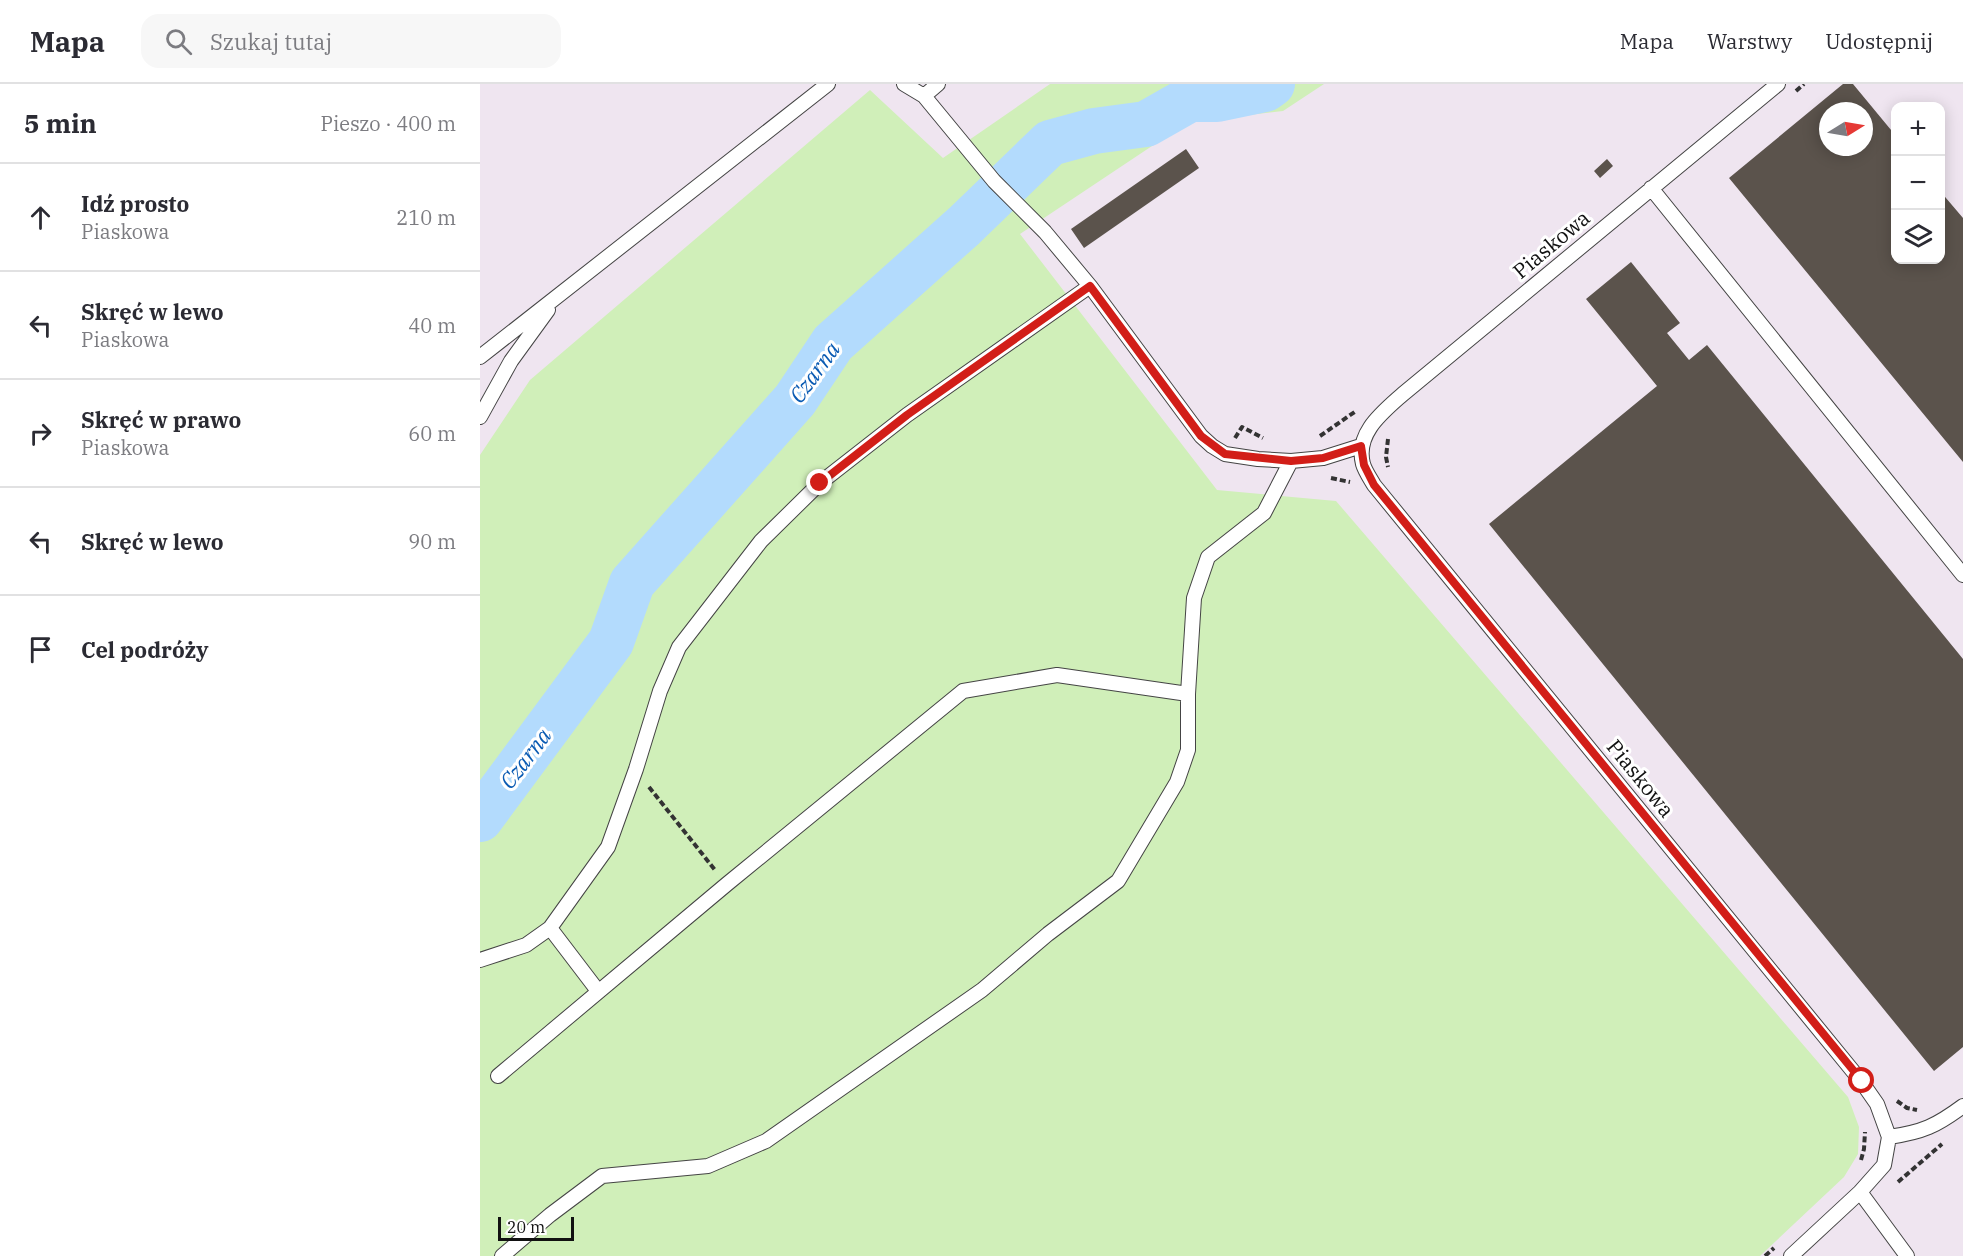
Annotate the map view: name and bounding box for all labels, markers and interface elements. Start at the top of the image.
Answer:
search box [141,14,561,68]
text: Mapa [30,23,105,60]
icon: search [162,25,195,58]
text: Szukaj tutaj [210,27,332,56]
text: Mapa [1620,27,1674,55]
text: Warstwy [1707,27,1792,55]
text: Udostępnij [1825,27,1933,55]
north arrow [1819,102,1873,156]
map controls [1891,102,1945,264]
button: + [1891,102,1945,156]
text: 5 min [24,106,97,140]
text: Pieszo · 400 m [320,110,456,137]
button: − [1891,156,1945,210]
text: Idź prosto [81,189,189,218]
icon: ahead [24,201,57,234]
street label: Piaskowa [1506,203,1596,285]
text: 210 m [396,204,456,231]
button: layers [1891,210,1945,264]
text: Piaskowa [81,218,169,245]
text: Skręć w lewo [81,297,224,326]
icon: left [24,309,57,342]
text: 40 m [408,312,456,339]
text: Piaskowa [81,326,169,353]
water label: Czarna [782,336,846,408]
text: Skręć w prawo [81,405,241,434]
icon: right [24,417,57,450]
text: 60 m [408,420,456,447]
text: Piaskowa [81,434,169,461]
route end [806,469,832,495]
icon: left [24,525,57,558]
text: Skręć w lewo [81,527,224,556]
text: 90 m [408,528,456,555]
icon: arrive [24,633,57,666]
text: Cel podróży [81,635,209,664]
water label: Czarna [493,722,557,794]
street label: Piaskowa [1601,733,1681,823]
route start [1848,1067,1874,1093]
scale bar [498,1214,574,1242]
text: 20 m [507,1217,545,1237]

